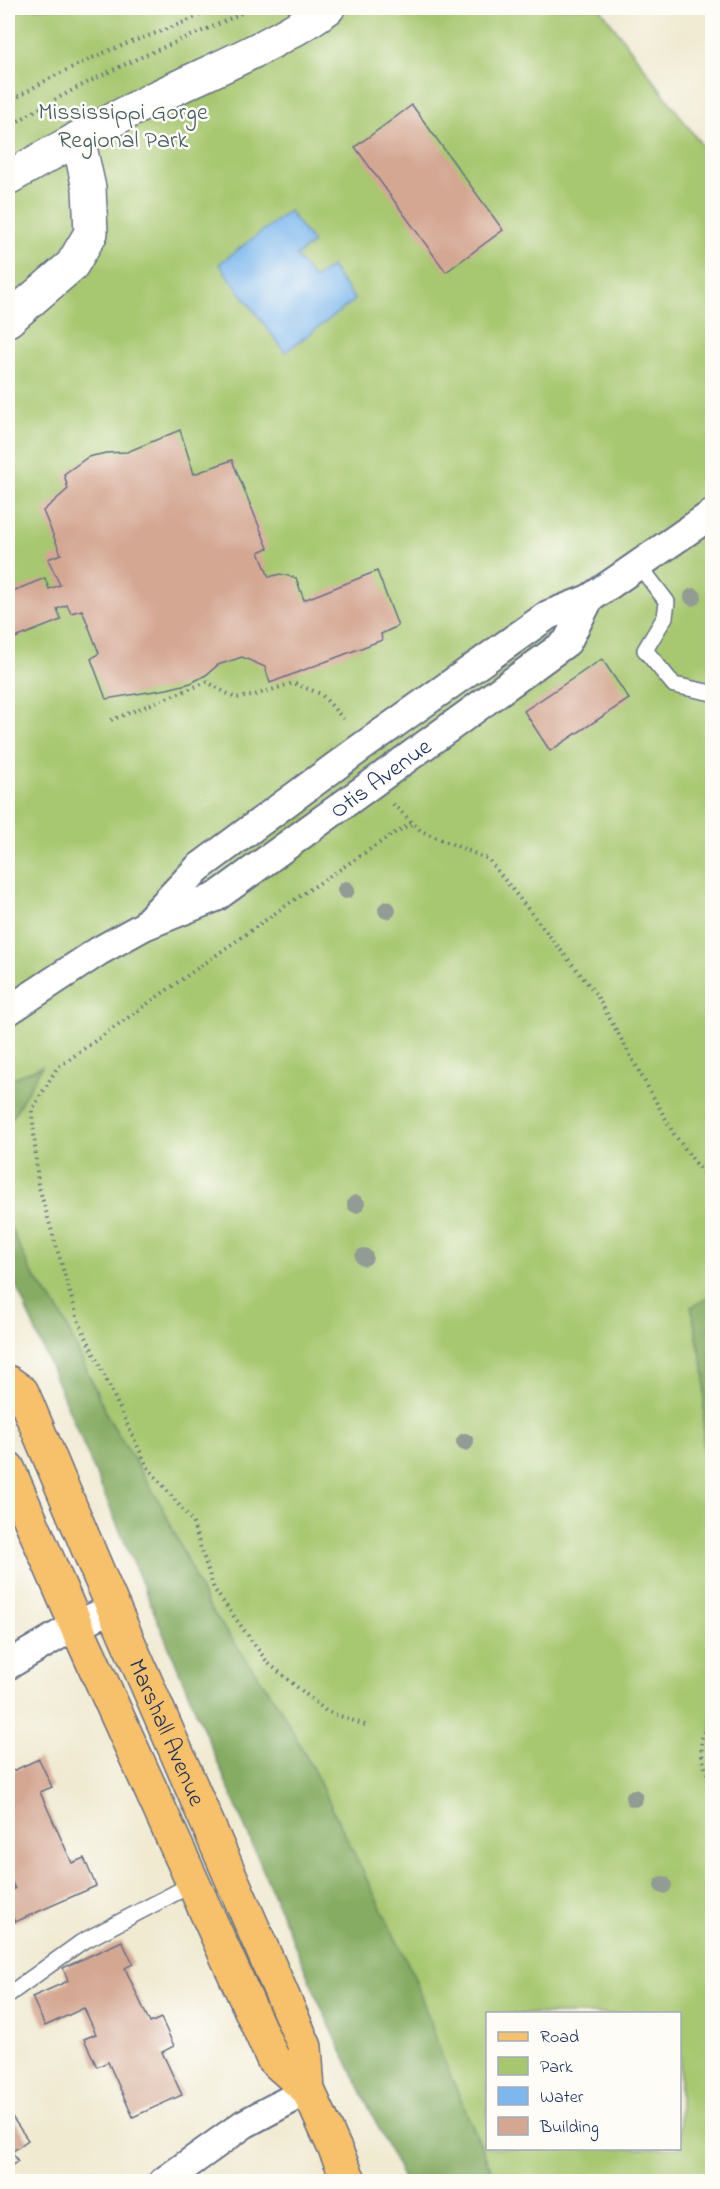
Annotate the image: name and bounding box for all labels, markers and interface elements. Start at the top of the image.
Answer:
park label: Mississippi Gorge Regional Park [38,96,208,159]
street label: Otis Avenue [324,731,440,829]
street label: Marshall Avenue [118,1654,213,1812]
legend [486,2012,681,2150]
text: Road [540,2025,579,2051]
text: Park [540,2055,573,2081]
text: Water [540,2085,584,2111]
text: Building [539,2115,599,2142]

